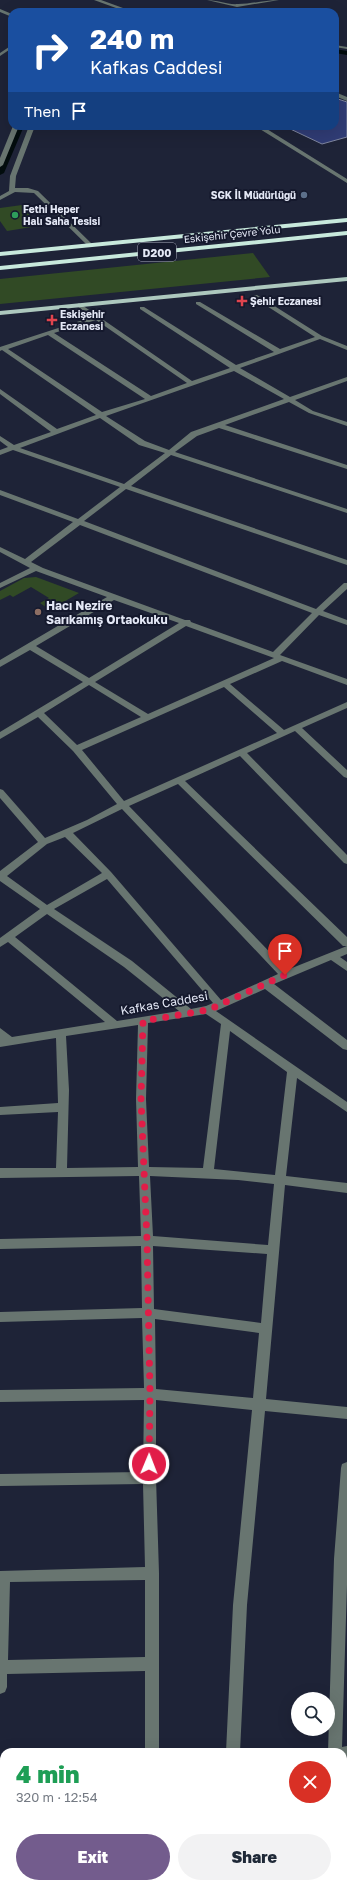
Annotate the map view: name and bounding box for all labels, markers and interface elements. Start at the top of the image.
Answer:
text: 240 m [90,22,174,55]
icon: right [24,24,76,76]
text: Kafkas Caddesi [90,56,223,78]
icon: arrive [68,100,90,122]
text: Then [24,102,60,120]
place label: SGK İl Müdürlüğü [211,189,296,201]
marker: SGK İl Müdürlüğü [299,190,309,200]
place label: Fethi Heper Halı Saha Tesisi [23,203,100,227]
marker: Fethi Heper Halı Saha Tesisi [10,210,20,220]
street label: Eskişehir Çevre Yolu [183,223,281,245]
road number: D200 [138,243,176,261]
place label: Şehir Eczanesi [250,295,321,307]
marker: Şehir Eczanesi [237,296,247,306]
place label: Eskişehir Eczanesi [60,308,105,332]
marker: Eskişehir Eczanesi [47,315,57,325]
place label: Hacı Nezire Sarıkamış Ortaokuku [46,598,168,627]
marker: Hacı Nezire Sarıkamış Ortaokuku [33,607,43,617]
pin [268,934,302,975]
icon: arrive [274,940,296,962]
street label: Kafkas Caddesi [119,988,209,1018]
position arrow [128,1443,170,1485]
map controls [291,1692,335,1736]
button: search [291,1692,335,1736]
text: 4 min [16,1759,80,1788]
button: close [289,1761,331,1803]
text: 320 m · 12:54 [16,1789,98,1805]
button: Exit [16,1834,170,1880]
button: Share [178,1834,331,1880]

